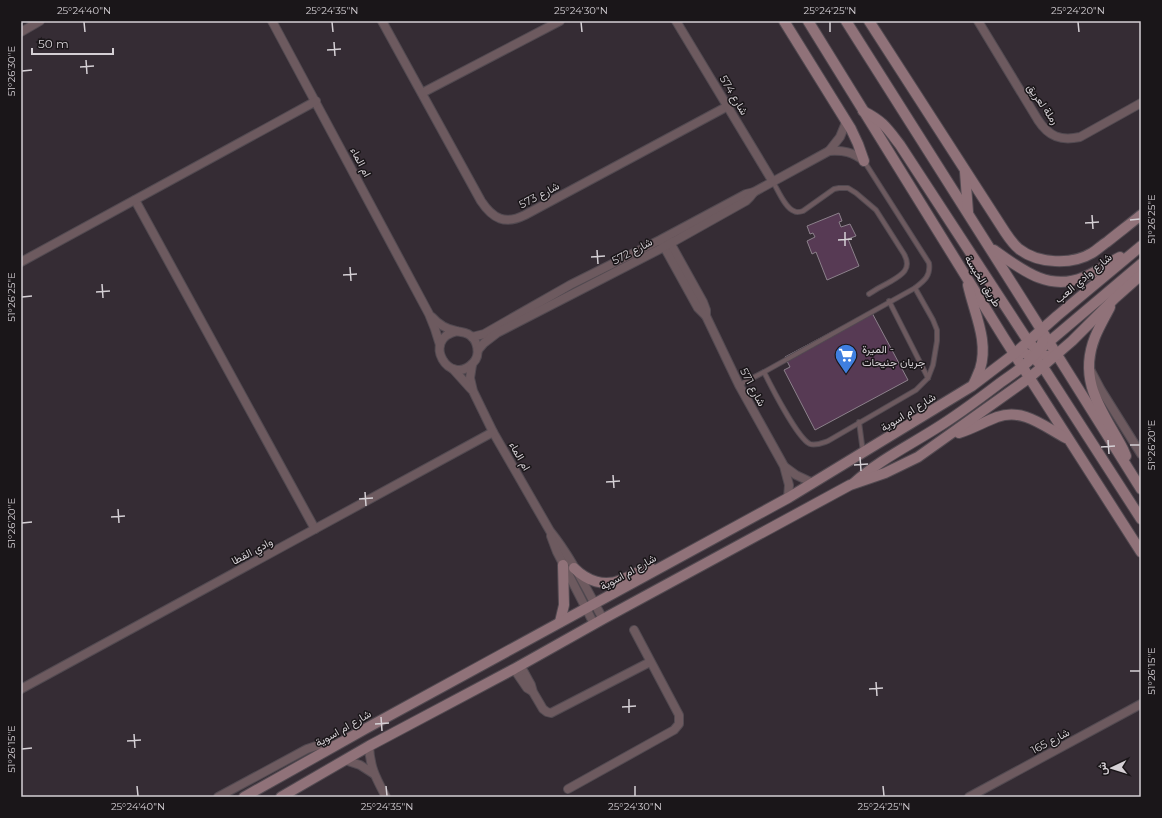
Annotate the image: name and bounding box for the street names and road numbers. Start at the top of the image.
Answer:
street label: شارع 574 [716,72,752,118]
street label: رملة لعريق [1024,81,1062,127]
street label: ام الماء [347,145,375,180]
street label: شارع 573 [516,178,562,212]
street label: شارع 572 [609,234,655,268]
street label: شارع وادي العب [1051,250,1117,308]
street label: طريق الخيسة [962,253,1004,309]
street label: شارع 571 [736,365,769,409]
street label: شارع ام اسوية [878,389,939,435]
street label: ام الماء [505,439,534,474]
street label: وادي القطا [229,534,277,570]
street label: شارع ام اسوية [597,551,659,594]
street label: شارع ام اسوية [313,706,374,750]
street label: شارع 165 [1028,725,1073,758]

